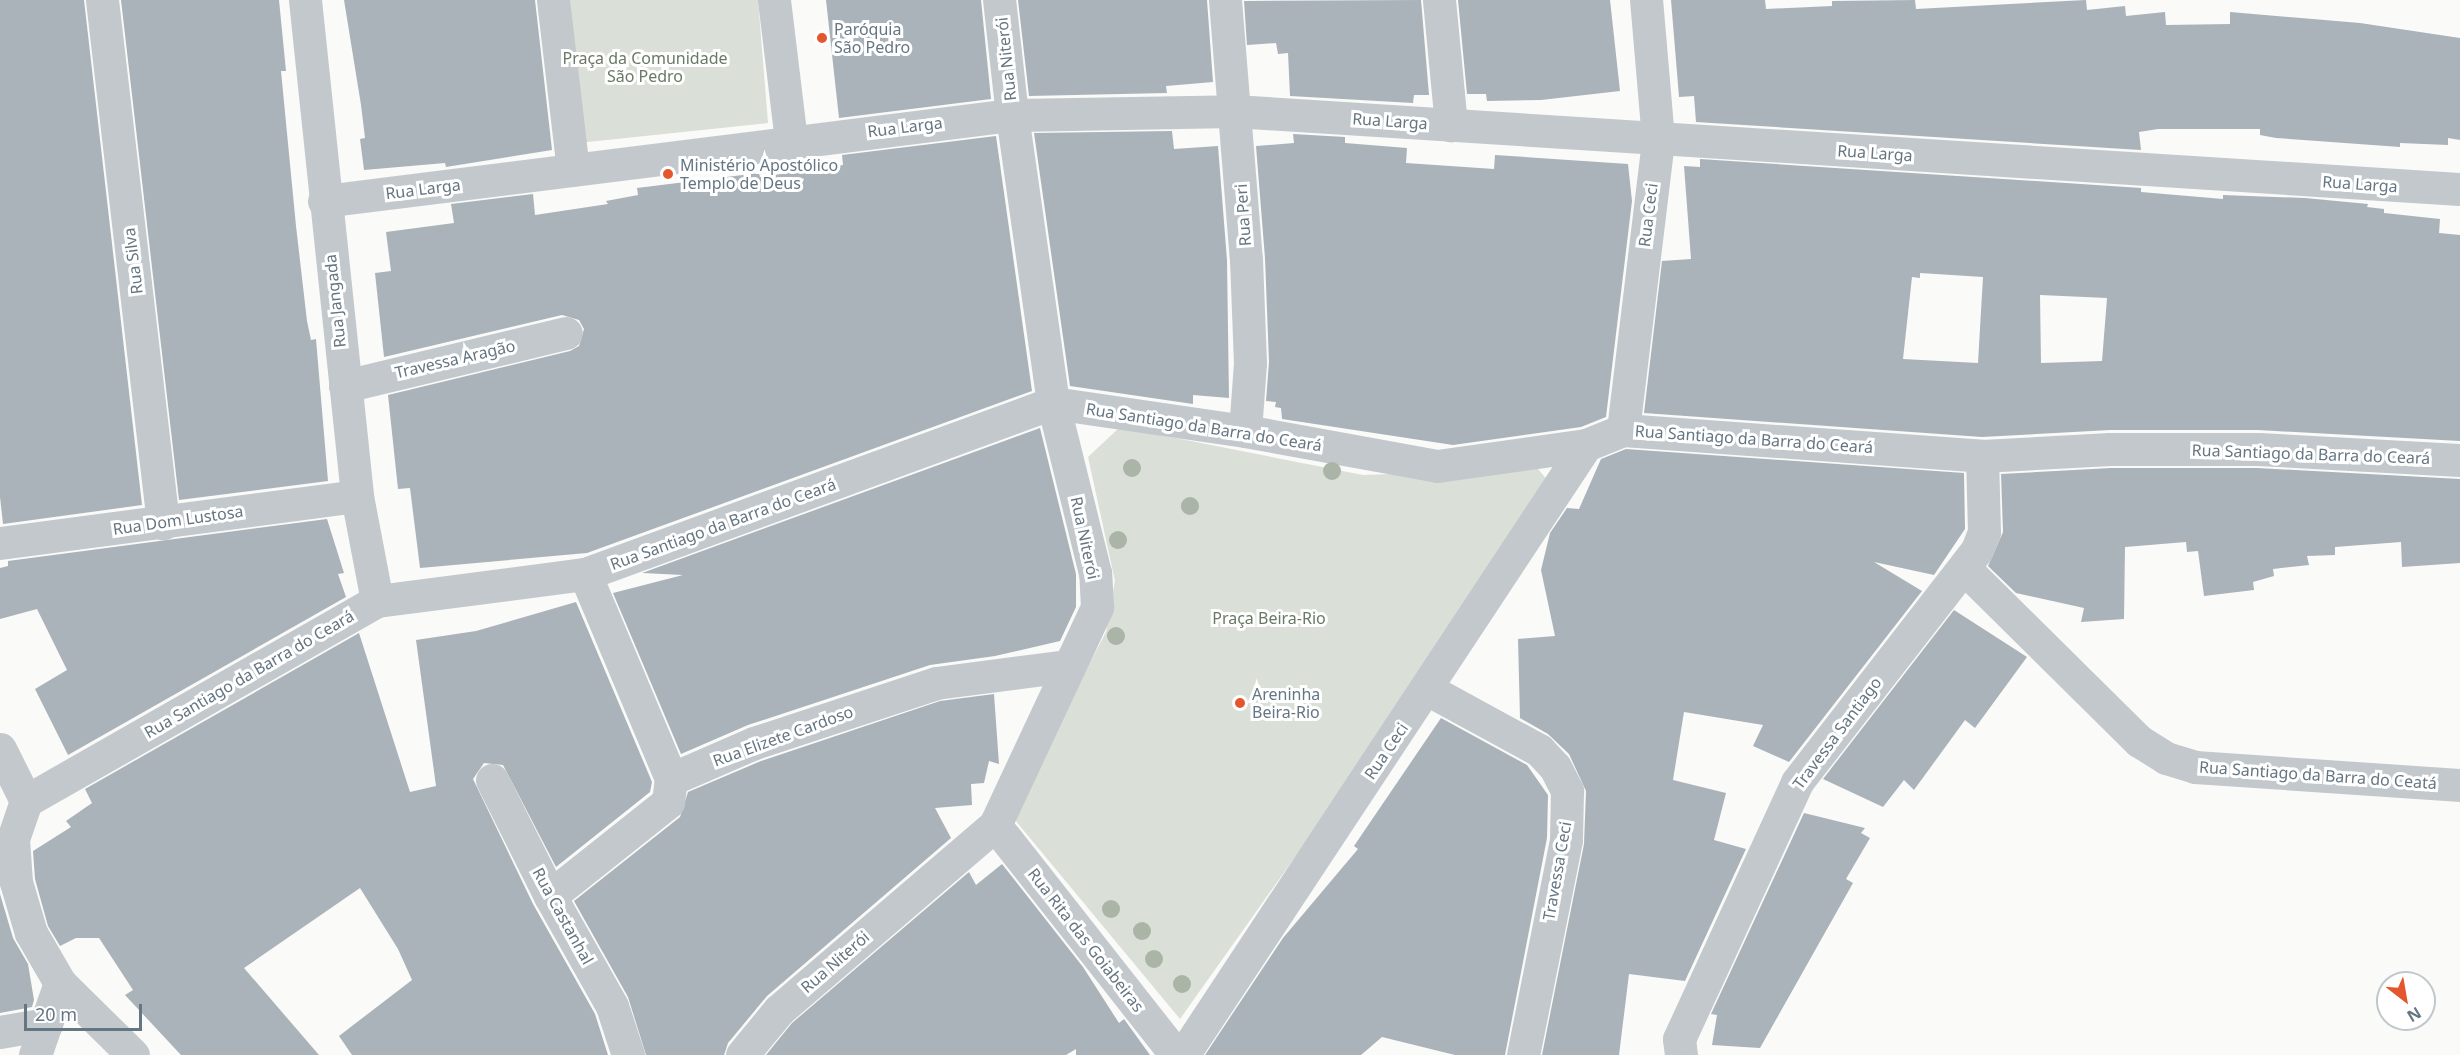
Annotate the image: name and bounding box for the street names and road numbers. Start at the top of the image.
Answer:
street label: Rua Niterói [992,16,1020,102]
street label: Rua Larga [1352,109,1428,133]
street label: Rua Larga [866,113,944,141]
street label: Rua Larga [1837,141,1913,165]
street label: Rua Larga [2322,172,2398,196]
street label: Rua Larga [384,175,462,203]
street label: Rua Ceci [1635,182,1661,248]
street label: Rua Peri [1231,183,1255,247]
street label: Rua Silva [119,227,147,295]
street label: Rua Jangada [321,253,349,349]
street label: Travessa Aragão [393,336,517,382]
street label: Rua Santiago da Barra do Ceará [1085,399,1323,455]
street label: Rua Santiago da Barra do Ceará [1634,421,1874,457]
street label: Rua Santiago da Barra do Ceará [2191,440,2431,468]
street label: Rua Santiago da Barra do Ceará [608,474,838,574]
street label: Rua Niterói [1067,495,1103,581]
street label: Rua Dom Lustosa [112,501,244,539]
street label: Rua Santiago da Barra do Ceará [141,606,357,742]
street label: Travessa Santiago [1789,673,1885,793]
street label: Rua Elizete Cardoso [710,702,856,770]
street label: Rua Ceci [1360,719,1412,783]
street label: Rua Santiago da Barra do Ceatá [2199,757,2437,793]
street label: Travessa Ceci [1539,820,1575,922]
street label: Rua Castanhal [529,864,597,968]
street label: Rua Rita das Goiabeiras [1024,864,1148,1016]
street label: Rua Niterói [797,927,873,997]

